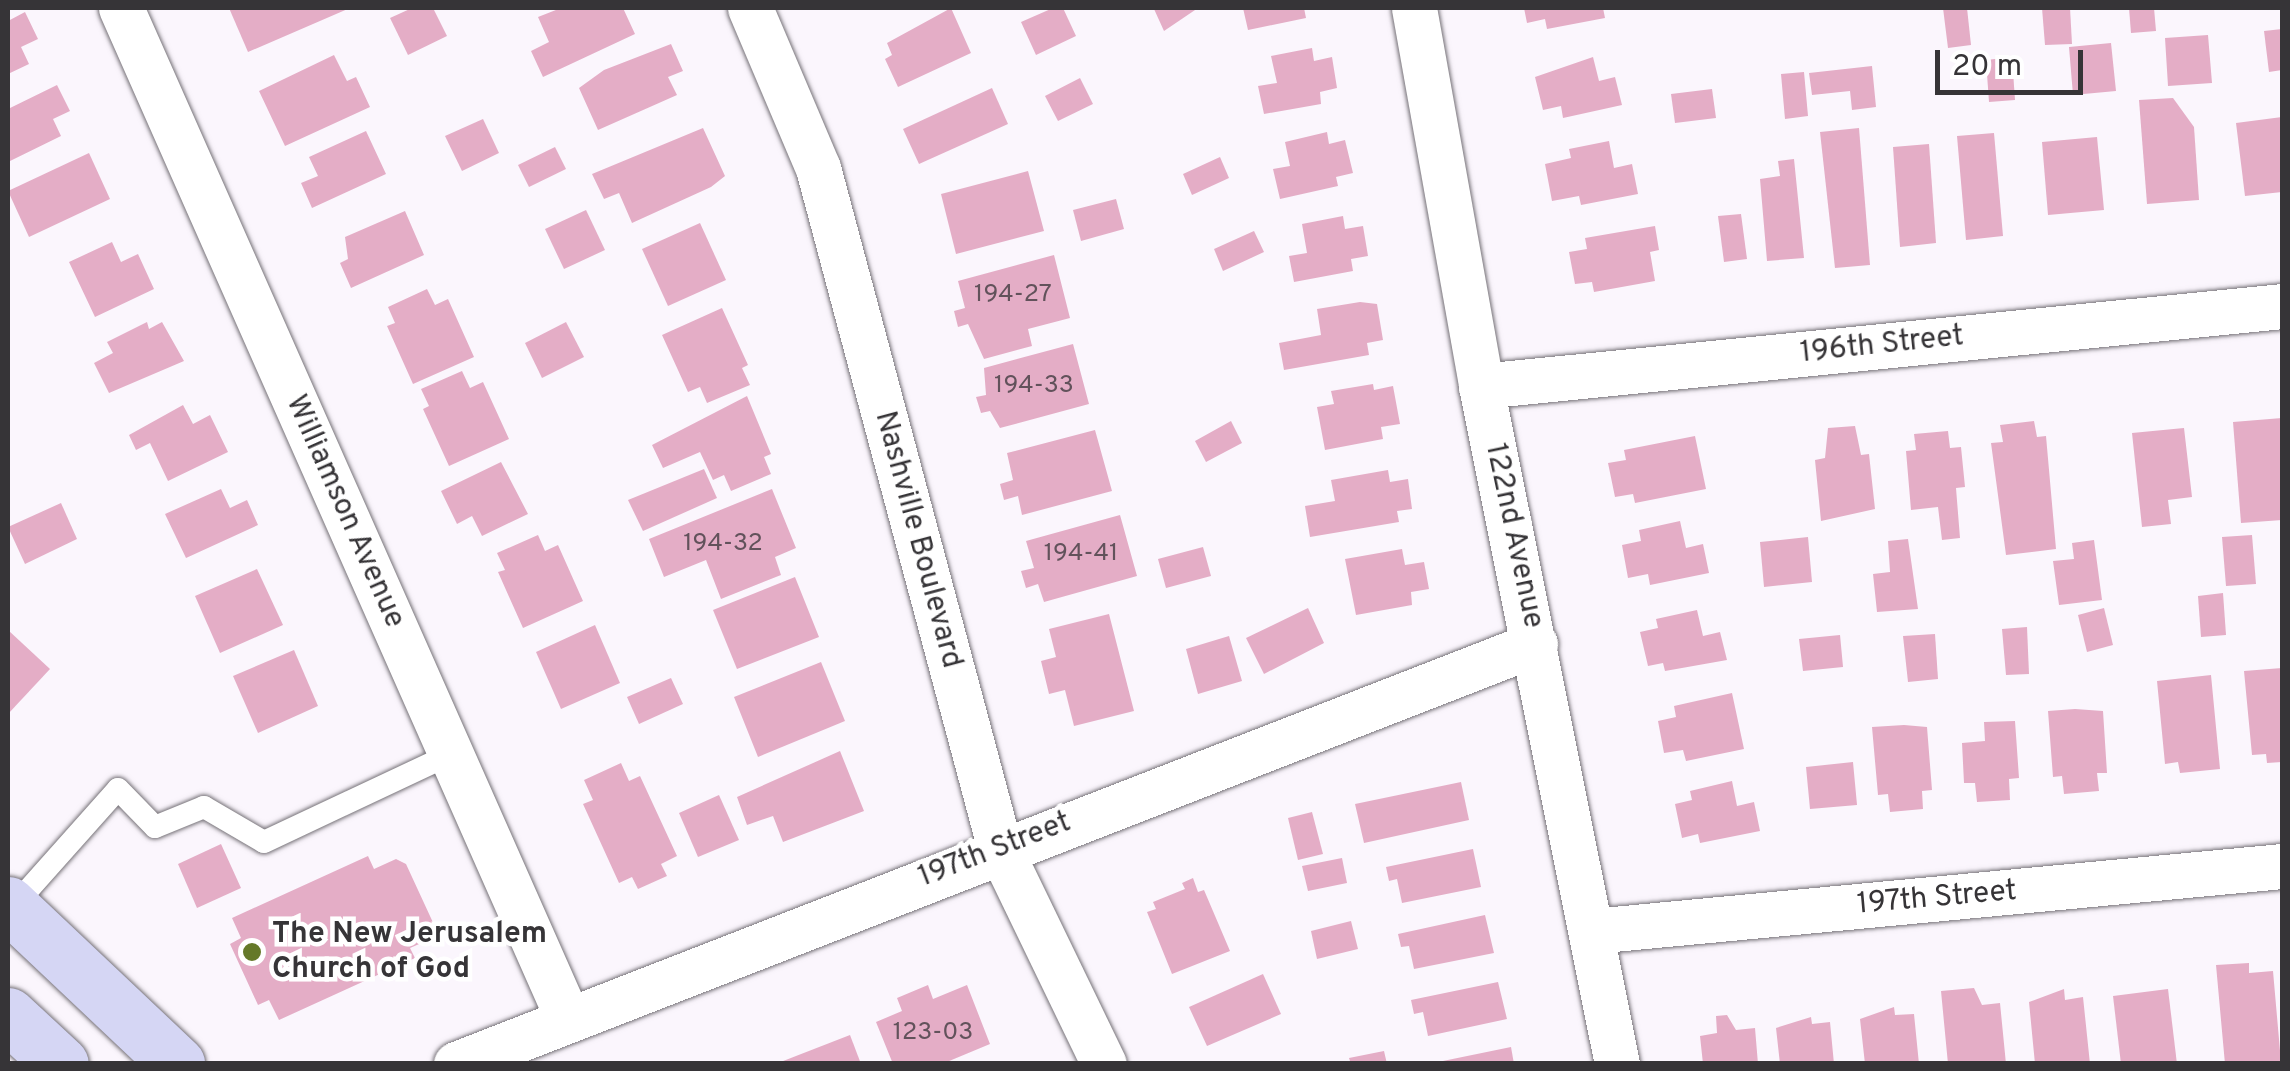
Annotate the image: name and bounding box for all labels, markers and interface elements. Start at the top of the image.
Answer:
scale bar [1940,30,2088,92]
text: 20 m [1952,49,2022,86]
house number: 194-27 [974,280,1052,310]
street label: 196th Street [1798,320,1966,372]
house number: 194-33 [994,371,1074,401]
street label: Williamson Avenue [276,389,412,635]
street label: Nashville Boulevard [865,408,969,672]
street label: 122nd Avenue [1476,440,1550,632]
house number: 194-32 [683,529,763,559]
house number: 194-41 [1044,539,1118,569]
street label: 197th Street [914,805,1076,897]
street label: 197th Street [1856,874,2018,924]
place label: The New Jerusalem Church of God [272,917,547,988]
marker: The New Jerusalem Church of God [241,941,263,963]
house number: 123-03 [893,1018,973,1048]

